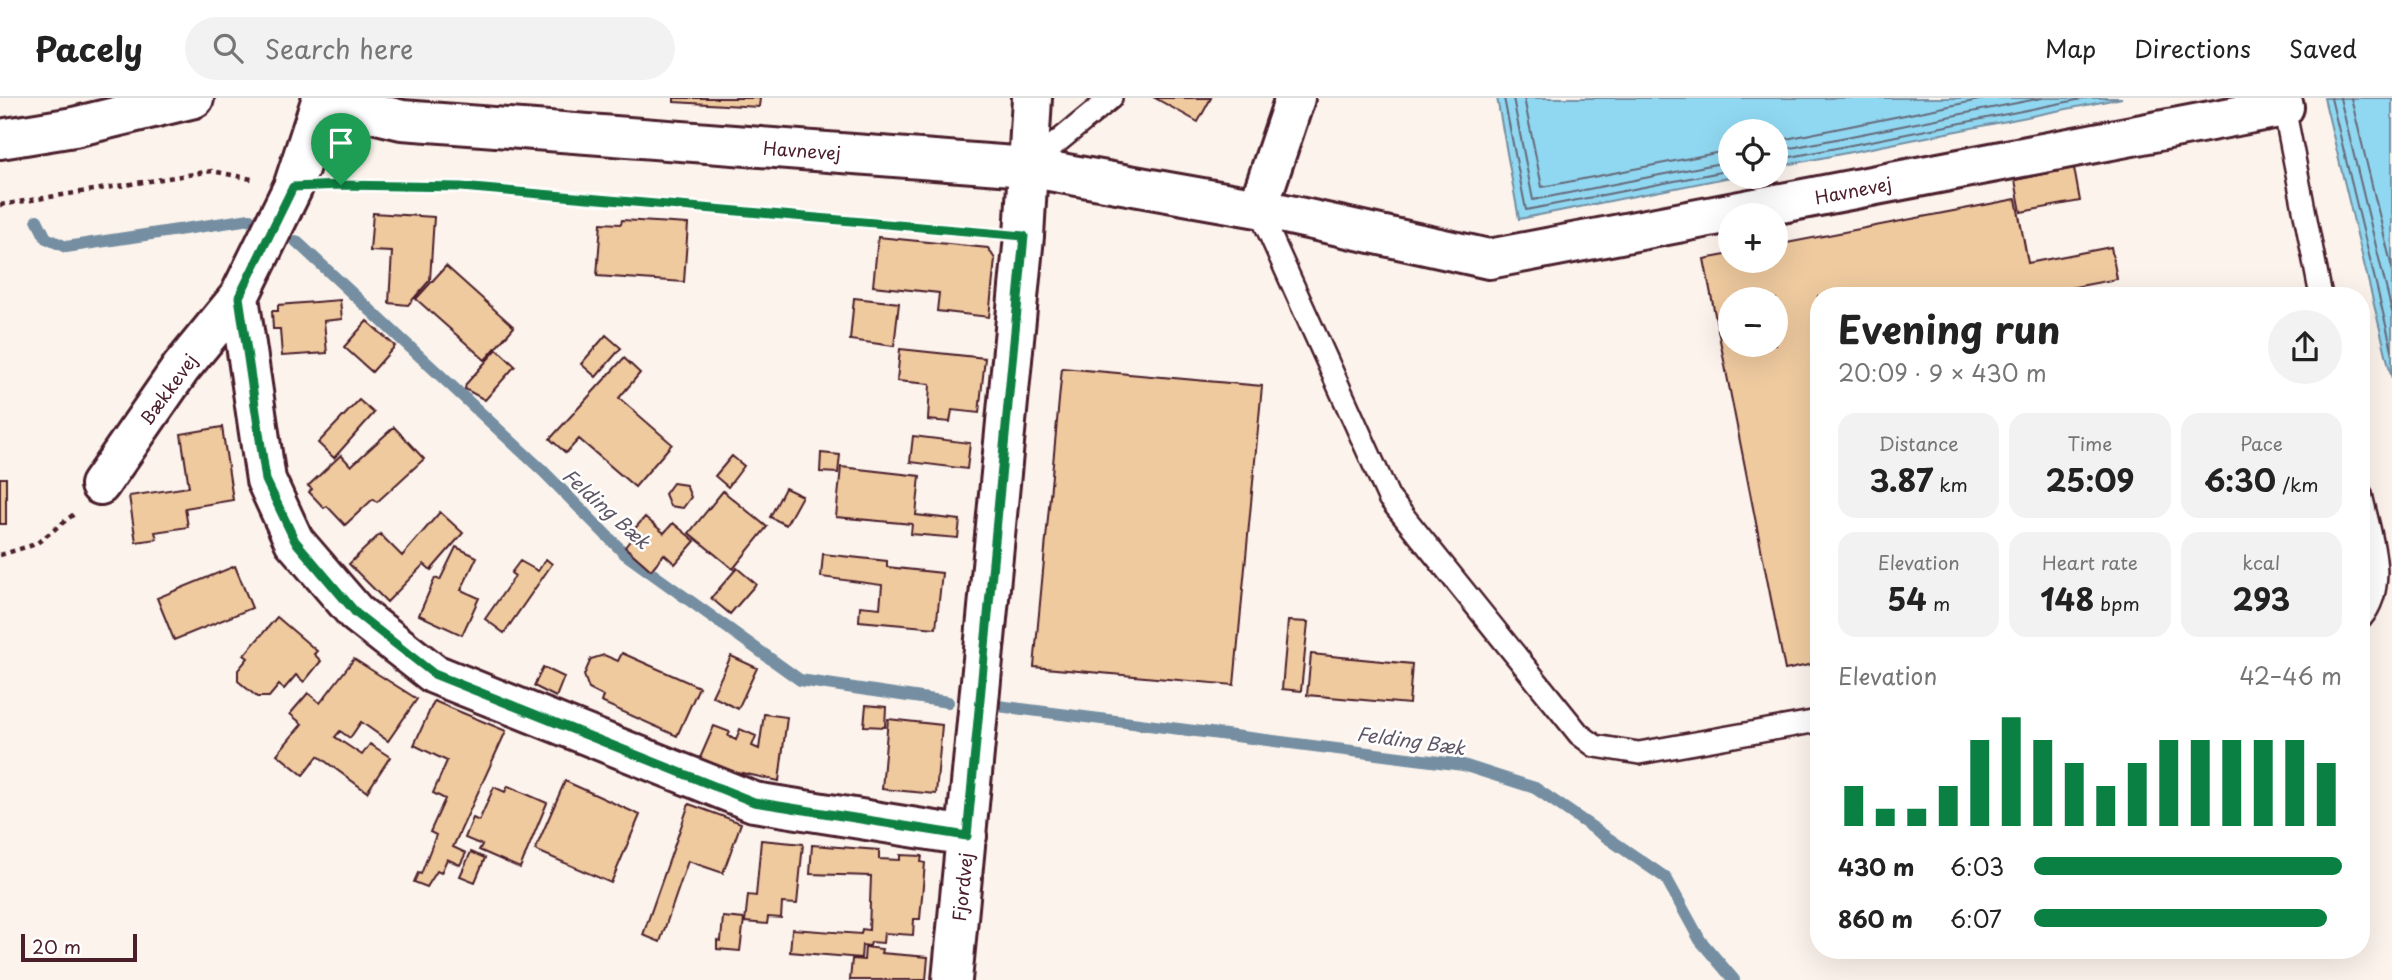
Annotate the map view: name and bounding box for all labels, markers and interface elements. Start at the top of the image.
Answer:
search box [185,17,675,80]
text: Pacely [35,23,143,73]
icon: search [209,29,247,67]
text: Search here [265,29,413,68]
text: Map [2045,30,2096,66]
text: Directions [2134,30,2251,66]
text: Saved [2289,30,2357,66]
pin [311,113,371,185]
map controls [1718,119,1788,357]
button: locate [1718,119,1788,189]
icon: arrive [322,124,360,162]
street label: Havnevej [762,134,842,166]
street label: Havnevej [1812,169,1894,211]
button: + [1718,203,1788,273]
button: − [1718,287,1788,357]
text: Evening run [1838,300,2060,357]
button: share [2268,310,2342,384]
street label: Bækkevej [133,348,203,430]
text: 20:09 · 9 × 430 m [1838,355,2047,390]
text: Distance [1879,429,1959,457]
text: Time [2068,429,2112,457]
text: Pace [2240,429,2283,457]
text: 3.87 [1869,457,1933,502]
text: 25:09 [2046,457,2134,502]
text: 6:30 [2204,457,2276,502]
water label: Felding Bæk [557,461,658,556]
text: km [1933,470,1968,498]
text: /km [2276,470,2319,498]
text: Elevation [1878,548,1960,576]
text: Heart rate [2042,548,2138,576]
text: kcal [2242,548,2280,576]
text: 54 [1887,576,1927,621]
text: 148 [2040,576,2094,621]
text: 293 [2232,576,2290,621]
text: m [1927,589,1950,617]
text: bpm [2094,589,2140,617]
text: Elevation [1838,658,1937,693]
text: 42–46 m [2240,658,2342,693]
water label: Felding Bæk [1355,719,1468,762]
text: 430 m [1838,849,1915,884]
text: 6:03 [1950,849,2004,884]
street label: Fjordvej [945,851,979,923]
text: 860 m [1838,901,1913,936]
text: 6:07 [1950,901,2002,936]
scale bar [21,931,136,963]
text: 20 m [32,932,81,960]

